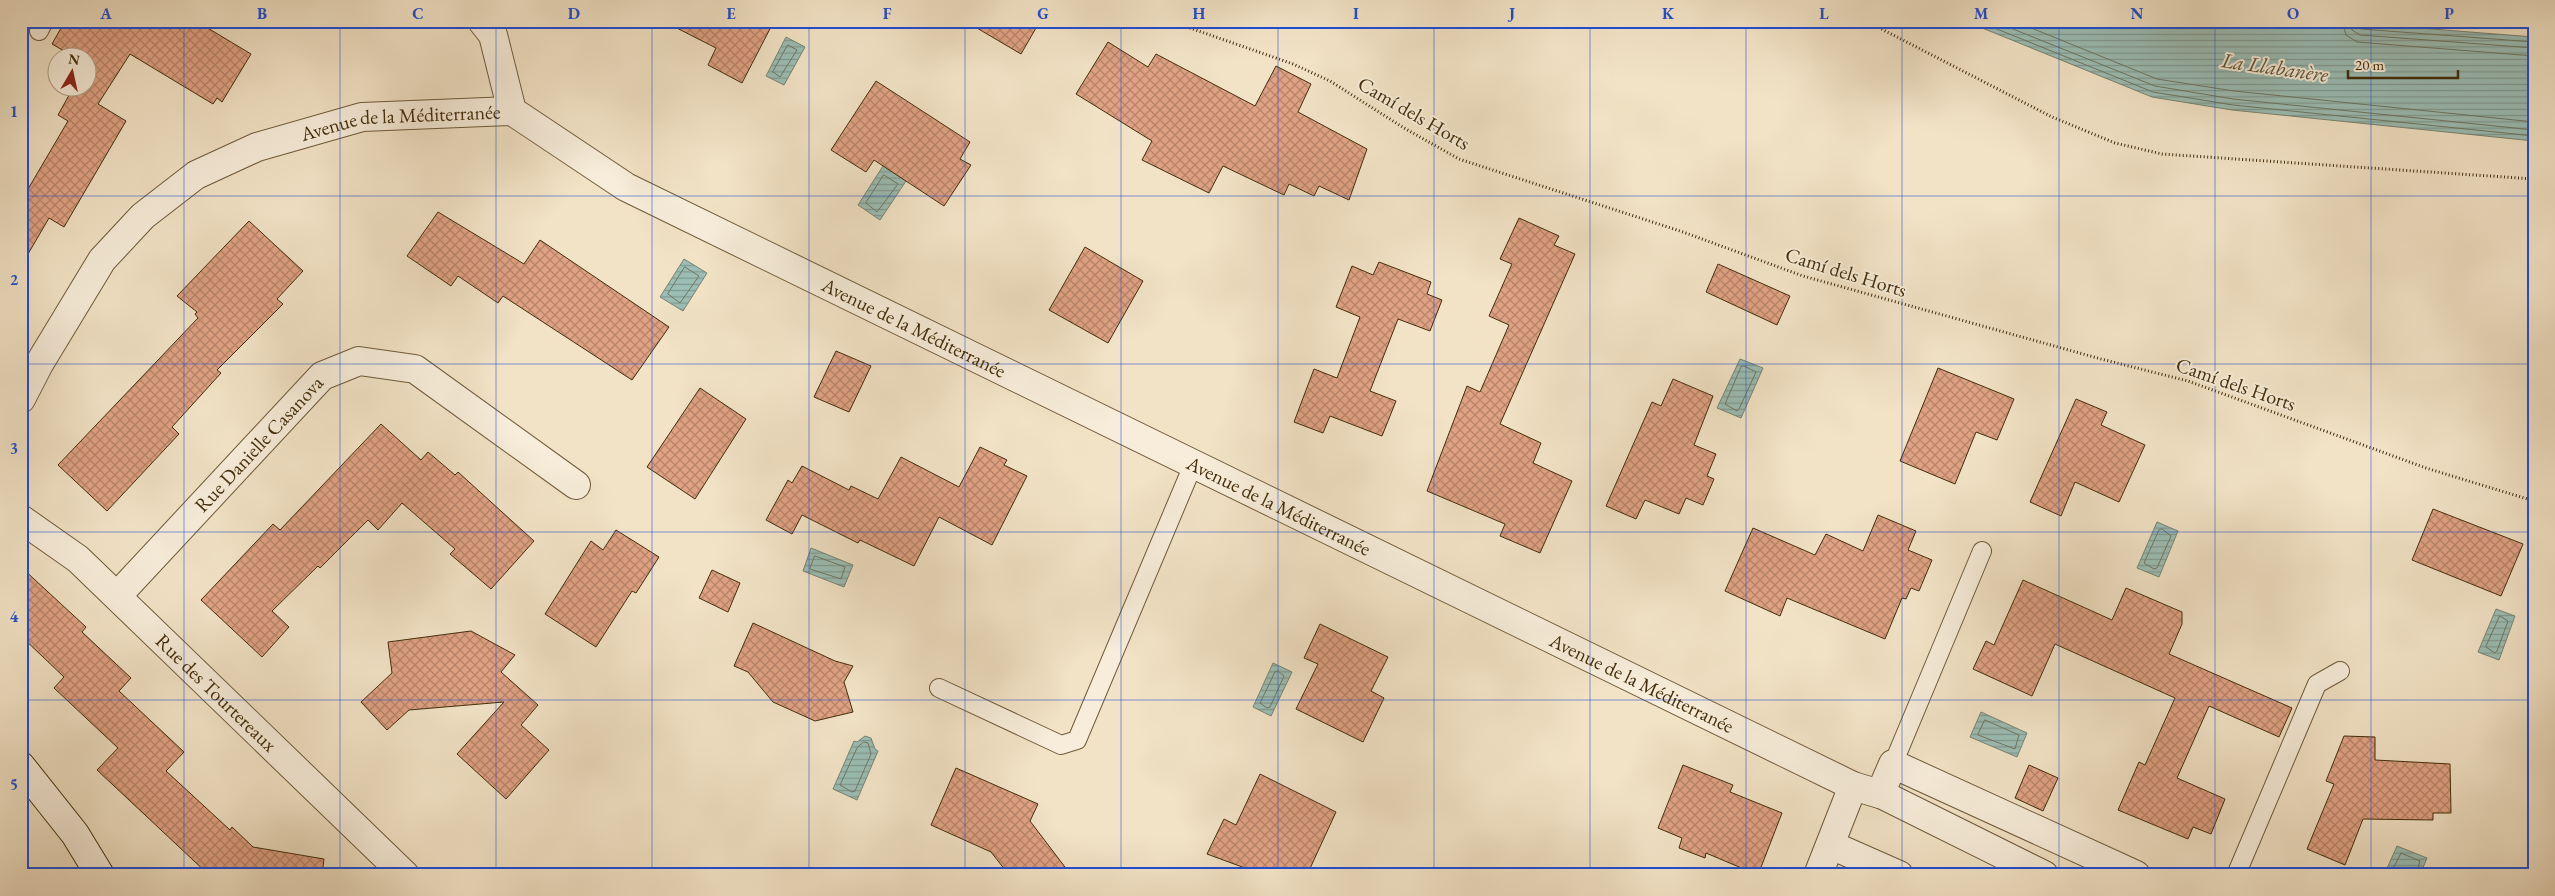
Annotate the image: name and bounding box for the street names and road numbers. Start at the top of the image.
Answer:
street label: Camí dels Horts [1353,70,1475,156]
street label: Avenue de la Méditerranée [297,98,501,147]
street label: Camí dels Horts [1782,241,1910,303]
street label: Avenue de la Méditerranée [817,271,1011,384]
street label: Camí dels Horts [2173,351,2299,417]
street label: Rue Danielle Casanova [189,370,329,518]
street label: Avenue de la Méditerranée [1181,449,1375,562]
street label: Avenue de la Méditerranée [1545,627,1738,739]
street label: Rue des Tourtereaux [150,628,283,758]

